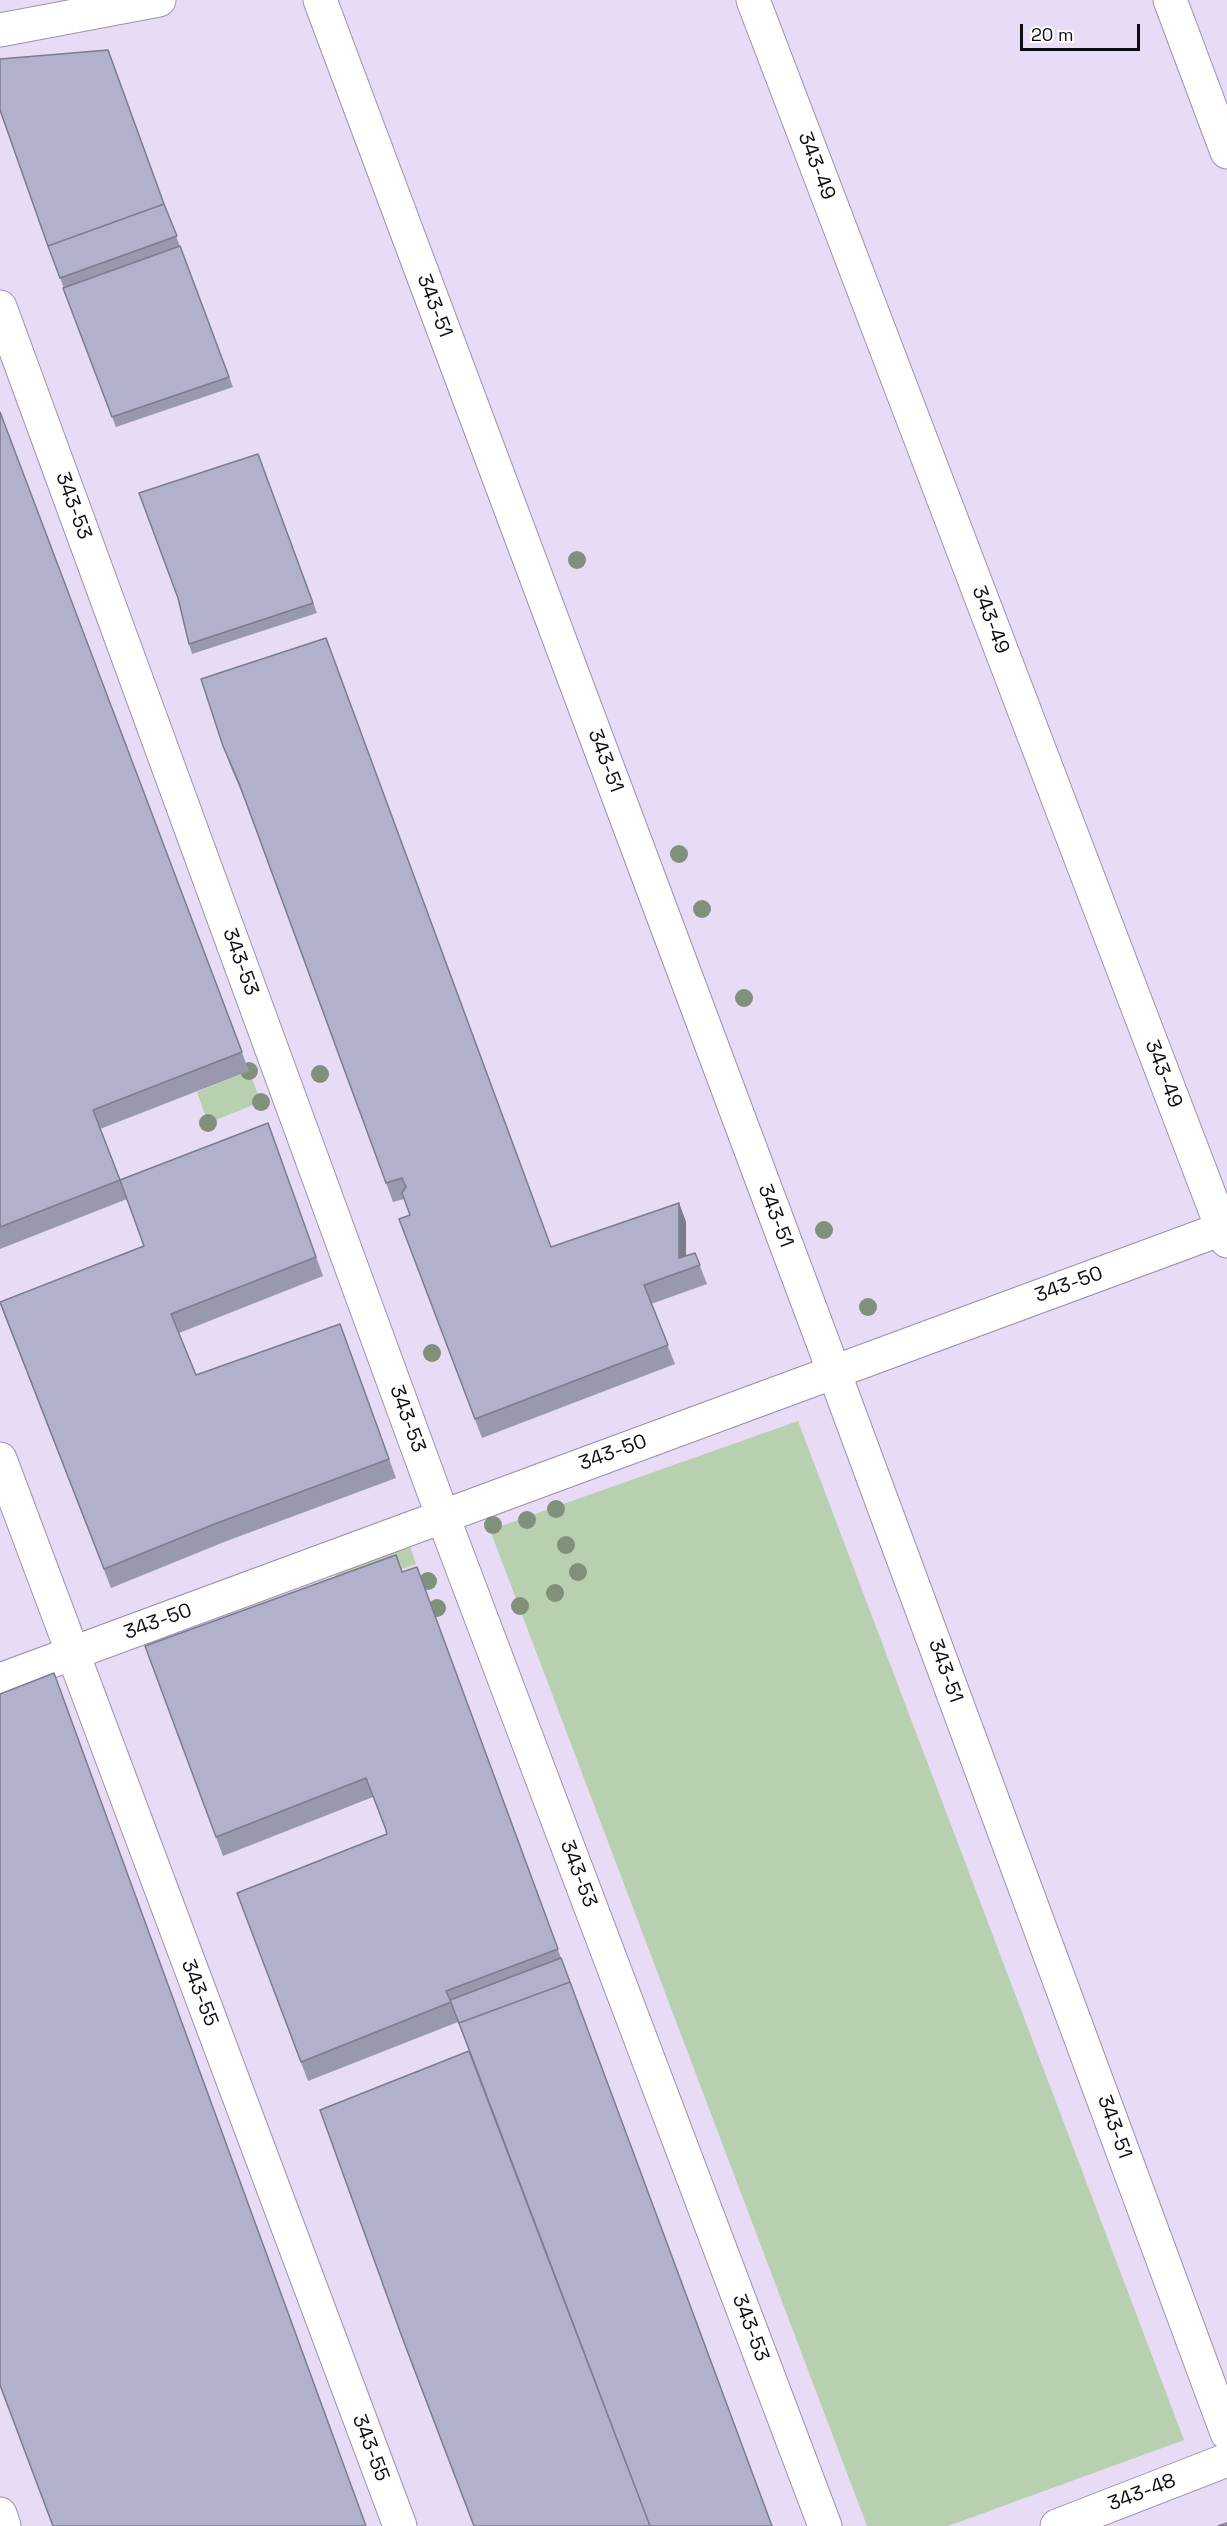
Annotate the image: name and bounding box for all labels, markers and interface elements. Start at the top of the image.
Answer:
scale bar [1023,12,1143,50]
text: 20 m [1031,23,1074,46]
street label: 343-49 [792,129,840,203]
street label: 343-51 [411,271,457,341]
street label: 343-53 [50,469,96,543]
street label: 343-49 [966,583,1014,657]
street label: 343-51 [582,726,628,796]
street label: 343-53 [217,925,263,999]
street label: 343-49 [1139,1037,1187,1111]
street label: 343-51 [752,1181,798,1251]
street label: 343-50 [1032,1262,1106,1308]
street label: 343-53 [384,1382,430,1456]
street label: 343-50 [576,1430,650,1476]
street label: 343-50 [121,1599,195,1645]
street label: 343-51 [922,1636,968,1706]
street label: 343-53 [554,1837,602,1911]
street label: 343-55 [175,1956,223,2030]
street label: 343-51 [1091,2092,1137,2162]
street label: 343-53 [726,2291,774,2365]
street label: 343-55 [346,2411,394,2485]
street label: 343-48 [1105,2469,1179,2517]

